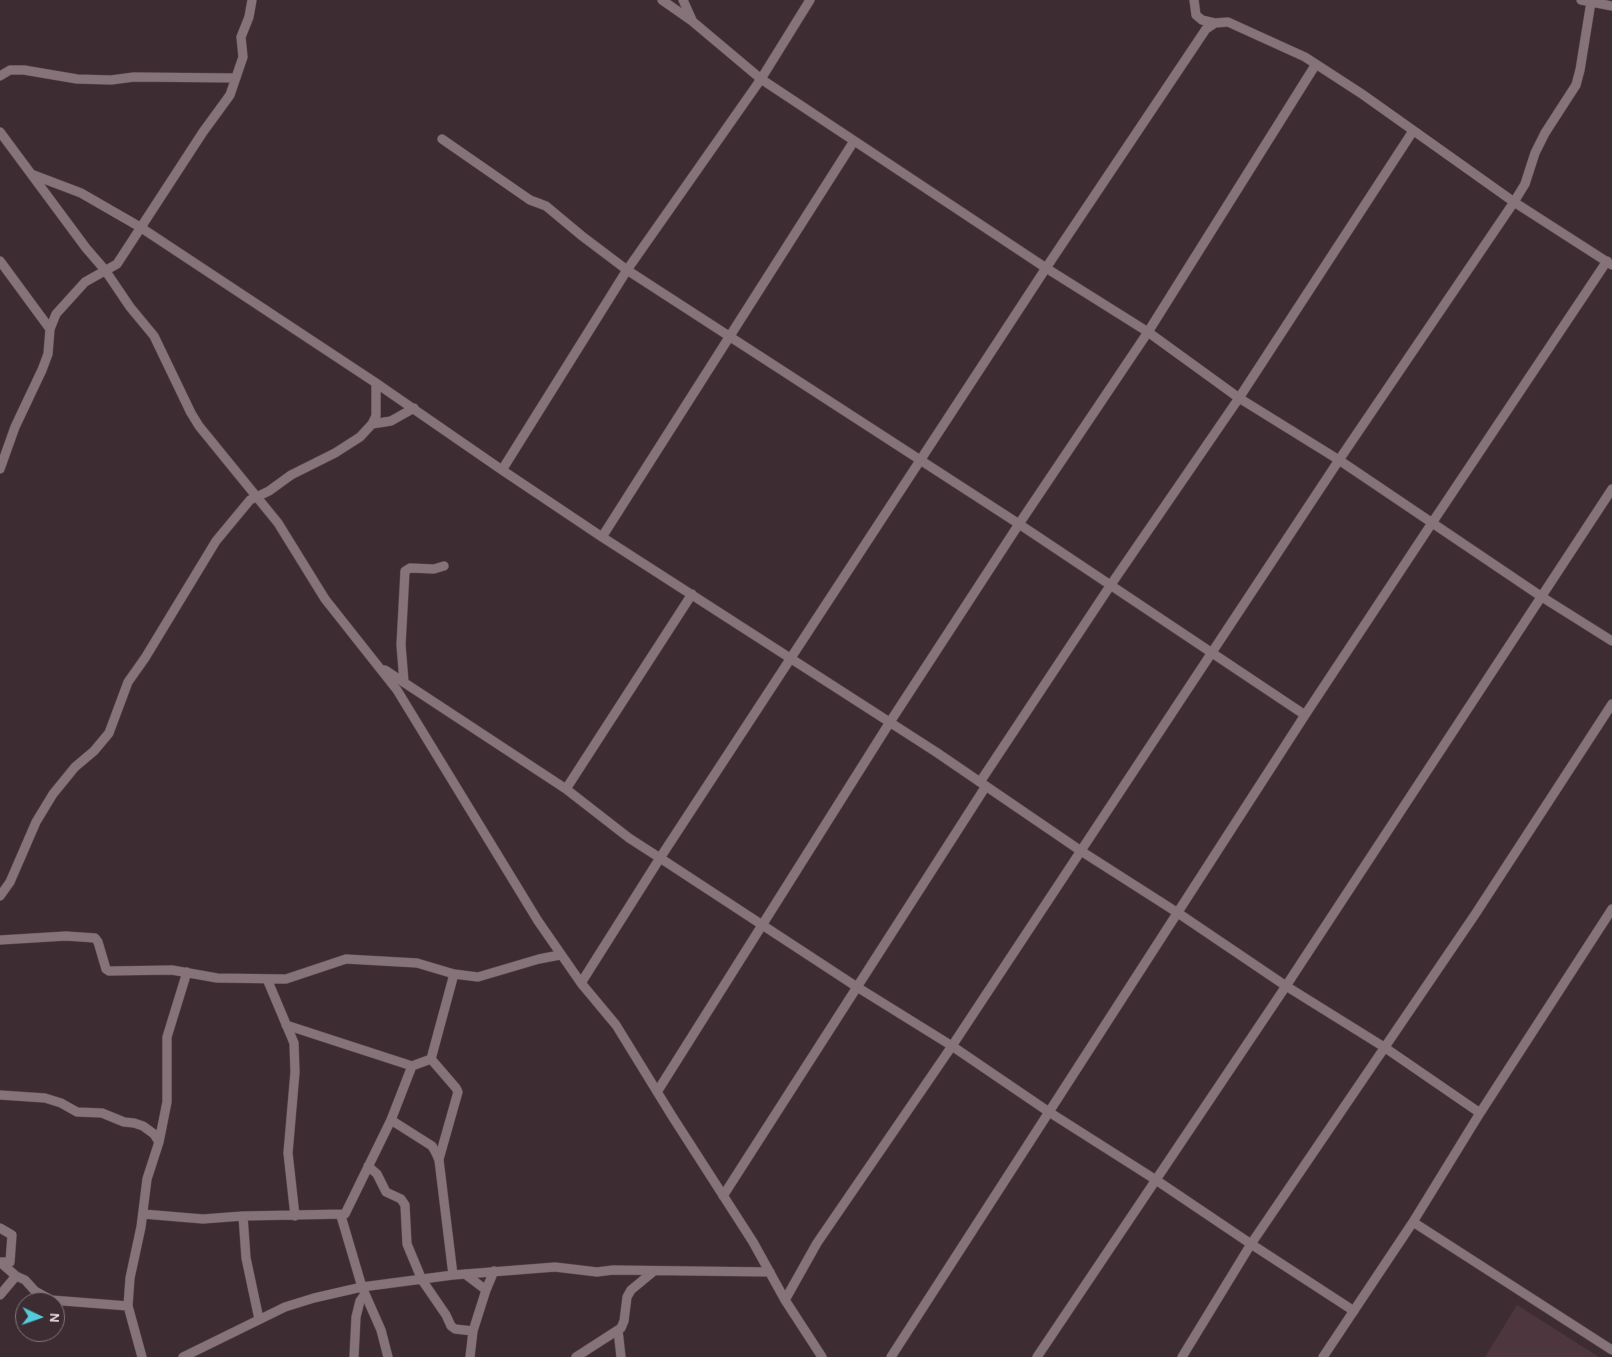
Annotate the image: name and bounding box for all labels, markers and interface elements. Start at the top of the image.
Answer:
north arrow [15,1292,65,1342]
text: N [46,1312,63,1323]

